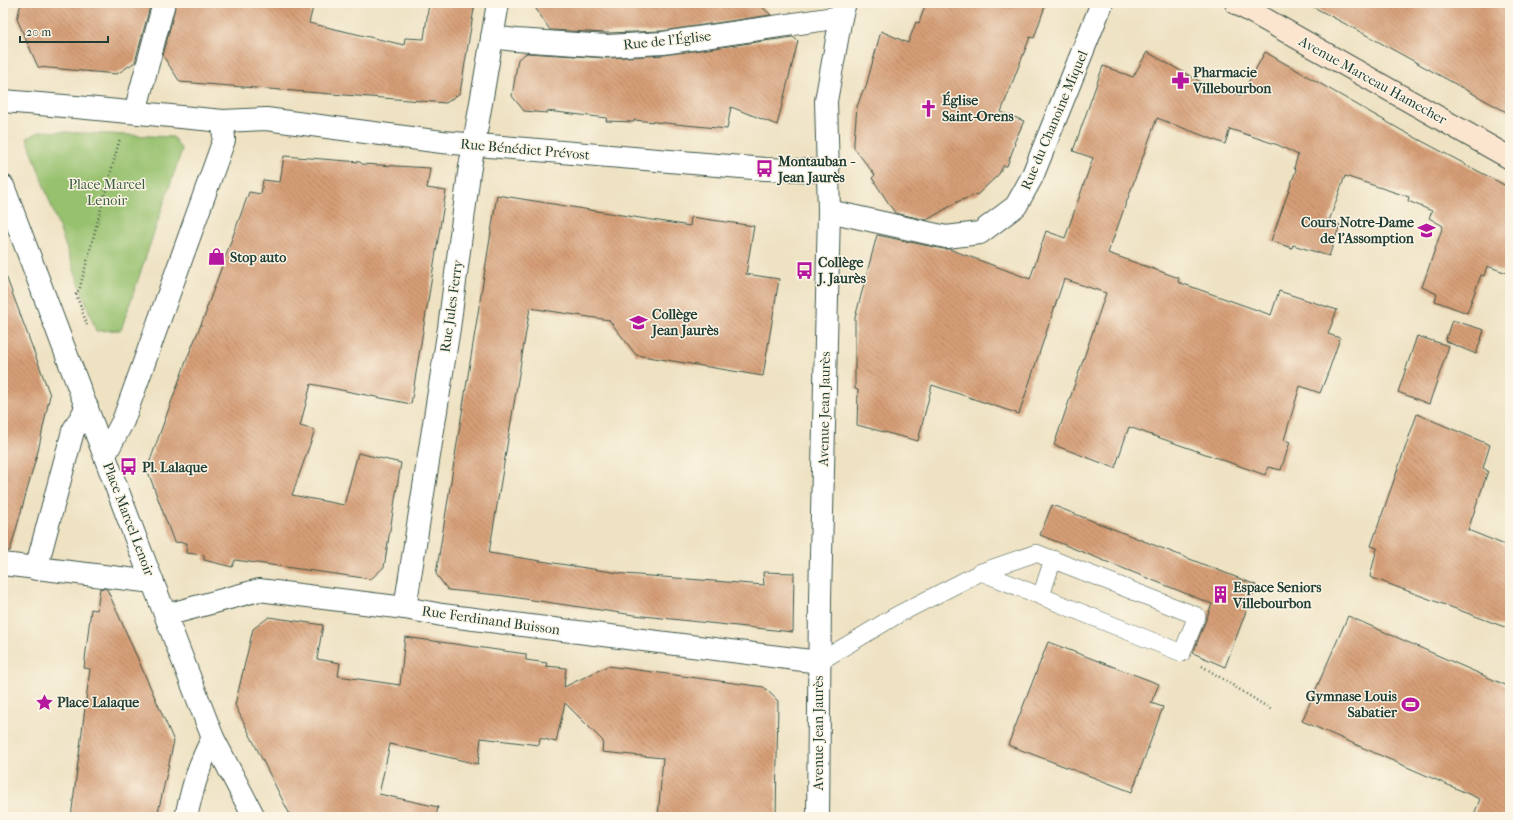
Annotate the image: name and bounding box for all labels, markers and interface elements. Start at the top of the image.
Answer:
scale bar [20,18,108,44]
text: 20 m [26,25,51,39]
street label: Rue de l'Église [622,26,712,54]
street label: Avenue Marceau Hamecher [1295,32,1450,128]
street label: Rue du Chanoine Miquel [1017,48,1092,192]
place label: Pharmacie Villebourbon [1192,64,1272,97]
pharmacy icon: Pharmacie Villebourbon [1170,70,1190,90]
place label: Église Saint-Orens [942,91,1015,125]
church icon: Église Saint-Orens [919,98,939,118]
street label: Rue Bénédict Prévost [460,135,590,164]
place label: Montauban - Jean Jaurès [776,153,856,186]
bus stop icon: Montauban - Jean Jaurès [755,159,775,179]
park label: Place Marcel Lenoir [69,176,146,209]
place label: Cours Notre-Dame de l'Assomption [1301,214,1415,247]
school or university icon: Cours Notre-Dame de l'Assomption [1417,220,1437,240]
shop icon: Stop auto [207,247,227,267]
place label: Stop auto [230,249,286,266]
place label: Collège J. Jaurès [816,254,867,287]
street label: Rue Jules Ferry [437,258,466,353]
bus stop icon: Collège J. Jaurès [795,260,815,280]
place label: Collège Jean Jaurès [650,306,720,339]
school or university icon: Collège Jean Jaurès [629,312,649,332]
street label: Avenue Jean Jaurès [815,351,834,468]
bus stop icon: Pl. Lalaque [119,457,139,477]
place label: Pl. Lalaque [142,459,207,476]
street label: Place Marcel Lenoir [99,460,158,579]
place label: Espace Seniors Villebourbon [1232,579,1322,612]
building icon: Espace Seniors Villebourbon [1210,585,1230,605]
street label: Rue Ferdinand Buisson [421,602,561,639]
street label: Avenue Jean Jaurès [810,676,827,791]
place label: Gymnase Louis Sabatier [1306,688,1398,721]
place icon: Place Lalaque [34,692,54,712]
place label: Place Lalaque [57,694,139,711]
sports icon: Gymnase Louis Sabatier [1400,694,1420,714]

